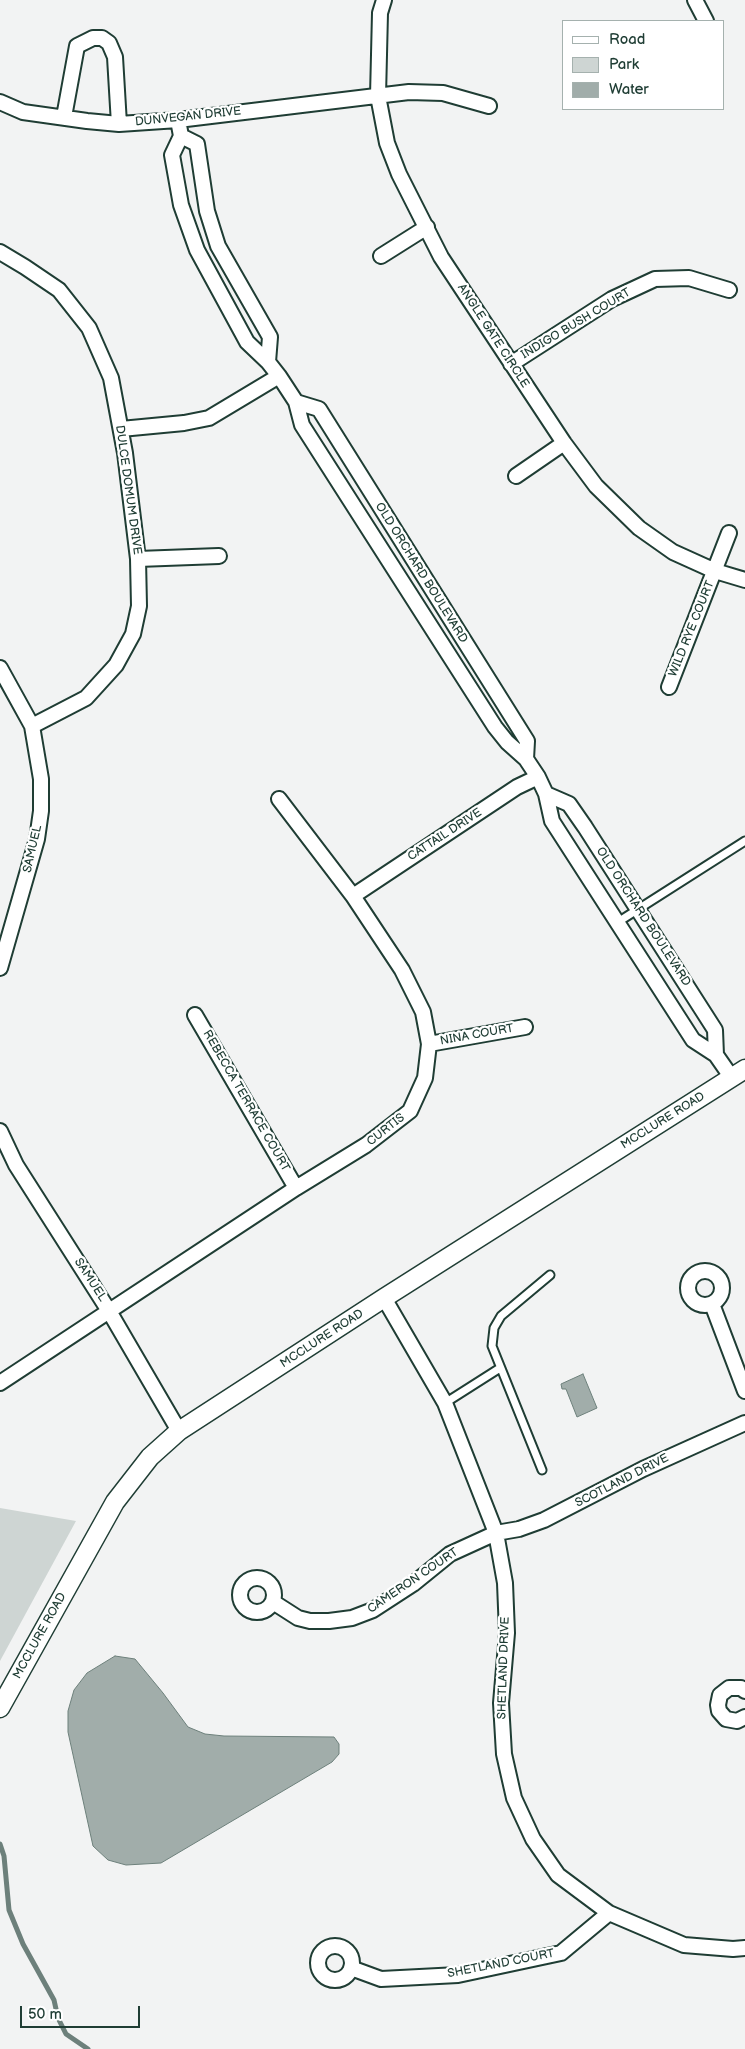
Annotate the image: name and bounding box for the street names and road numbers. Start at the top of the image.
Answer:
street label: DUNVEGAN DRIVE [134,104,242,130]
street label: ANGLE GATE CIRCLE [454,281,532,391]
street label: INDIGO BUSH COURT [519,286,633,362]
street label: DULCE DOMUM DRIVE [112,424,144,556]
street label: OLD ORCHARD BOULEVARD [372,500,470,646]
street label: WILD RYE COURT [666,579,718,679]
street label: CATTAIL DRIVE [405,806,485,864]
street label: SAMUEL [21,824,45,874]
street label: OLD ORCHARD BOULEVARD [593,845,693,989]
street label: NINA COURT [439,1021,515,1049]
street label: REBECCA TERRACE COURT [199,1028,293,1174]
street label: MCCLURE ROAD [618,1089,708,1153]
street label: CURTIS [364,1111,408,1149]
street label: SAMUEL [71,1256,109,1304]
street label: MCCLURE ROAD [278,1307,366,1371]
street label: SCOTLAND DRIVE [573,1451,671,1511]
street label: CAMERON COURT [365,1545,461,1617]
street label: MCCLURE ROAD [10,1590,70,1682]
street label: SHETLAND DRIVE [495,1616,513,1720]
street label: SHETLAND COURT [446,1947,556,1981]

